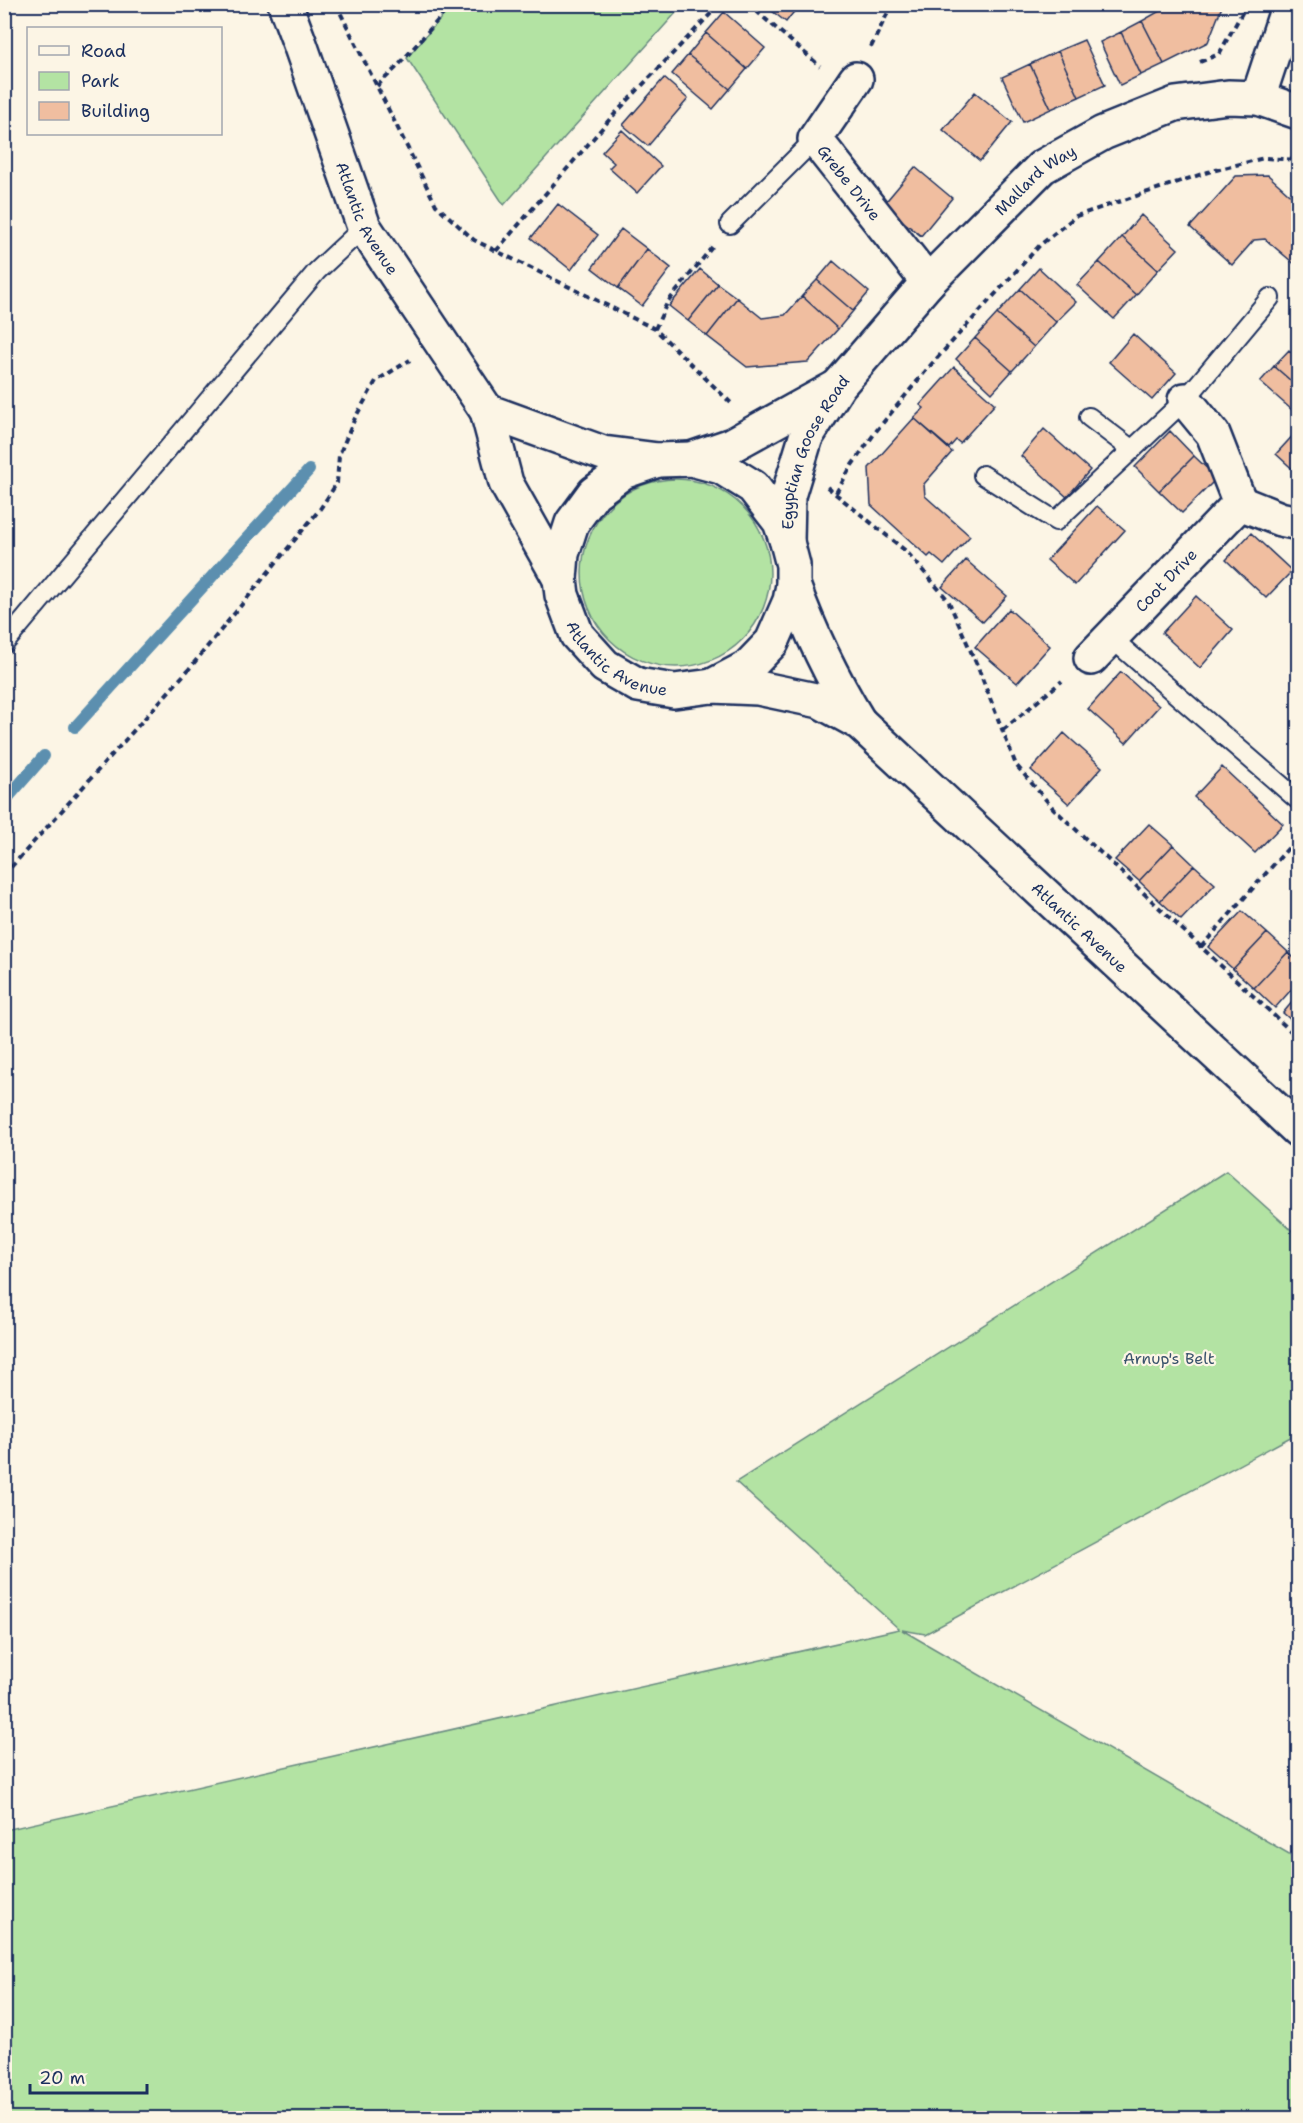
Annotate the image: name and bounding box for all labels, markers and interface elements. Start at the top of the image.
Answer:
legend [27,27,222,135]
text: Road [81,39,126,63]
text: Park [81,69,120,93]
text: Building [81,99,150,123]
street label: Mallard Way [990,140,1080,220]
street label: Grebe Drive [812,141,885,225]
street label: Atlantic Avenue [331,159,403,279]
street label: Egyptian Goose Road [777,371,854,530]
street label: Coot Drive [1131,544,1202,617]
street label: Atlantic Avenue [562,618,669,701]
street label: Atlantic Avenue [1027,878,1132,977]
park label: Arnup's Belt [1123,1348,1215,1369]
scale bar [30,2057,147,2095]
text: 20 m [39,2066,85,2090]

